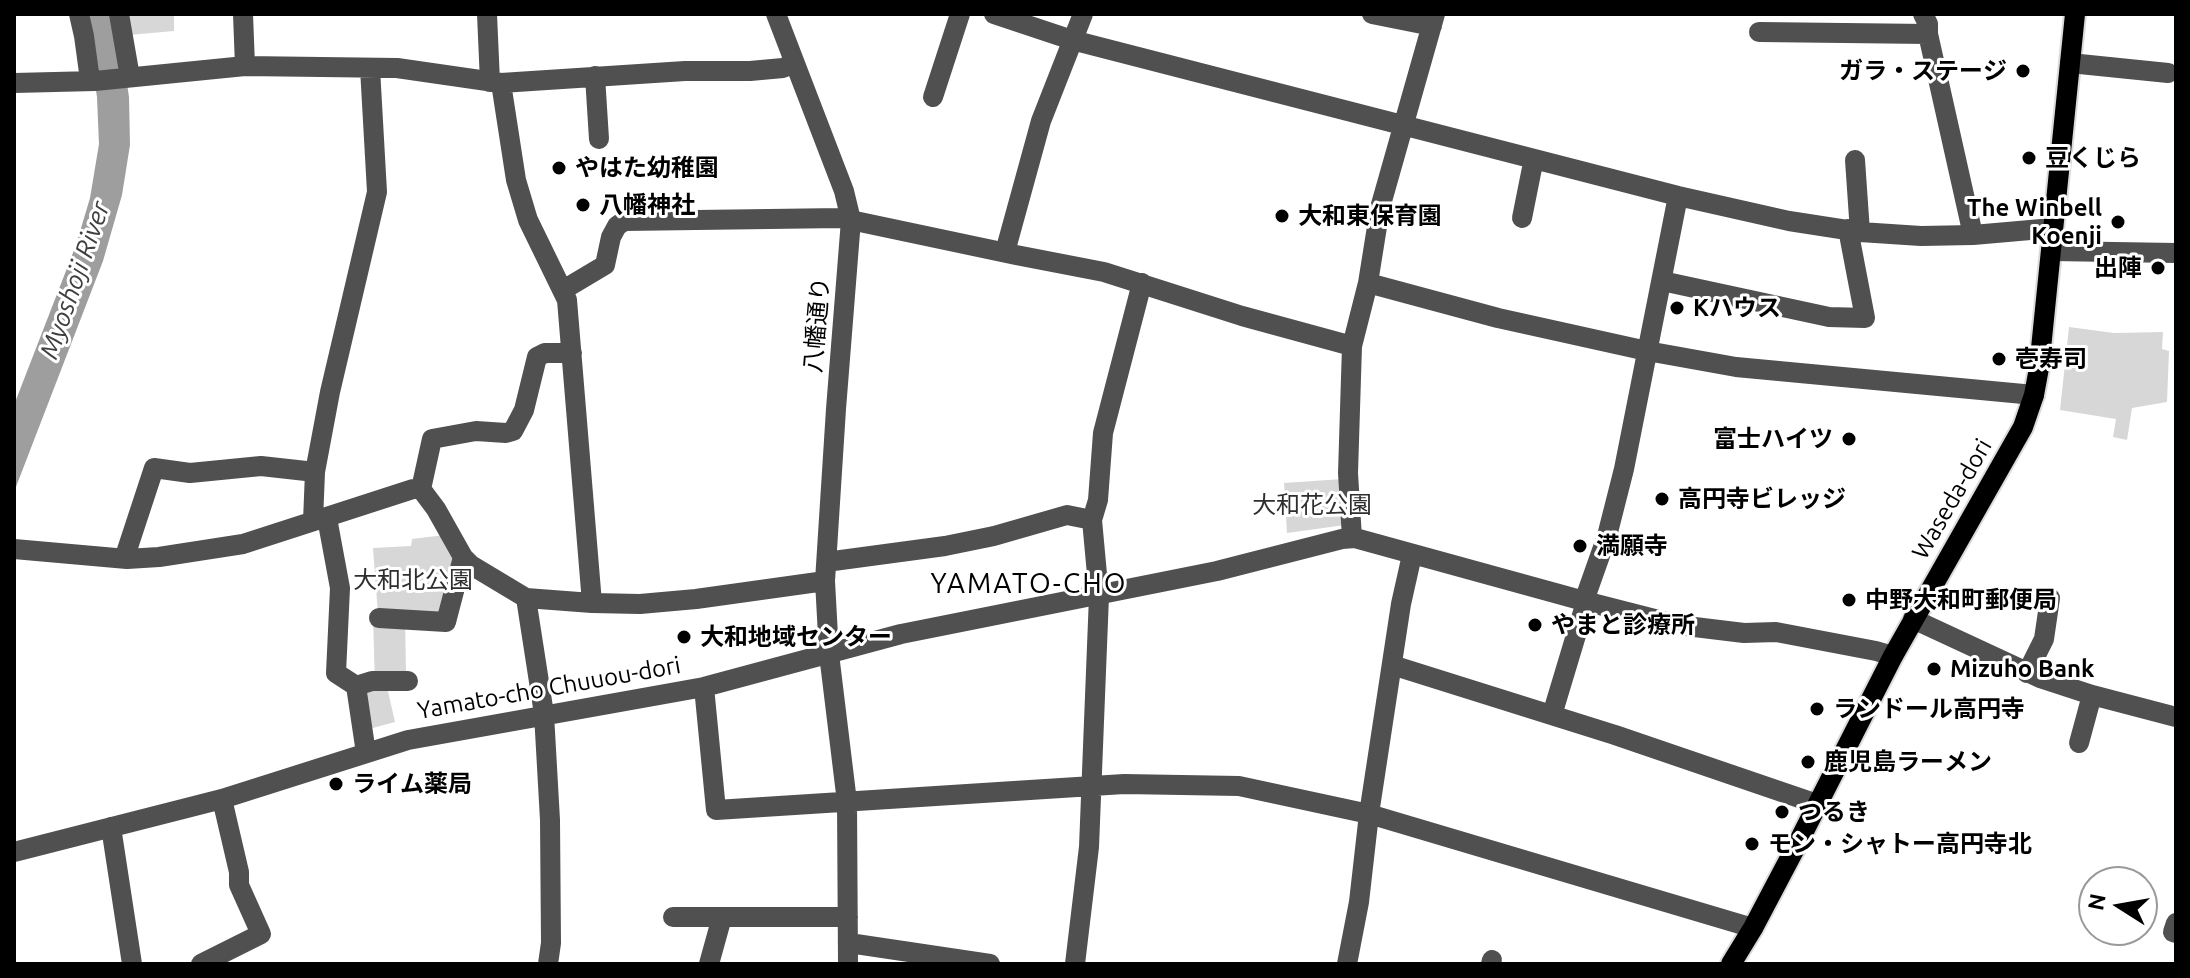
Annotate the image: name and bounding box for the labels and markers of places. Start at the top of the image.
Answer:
place label: ガラ・ステージ [1839,57,2007,85]
marker: ガラ・ステージ [2014,62,2032,80]
place label: 豆くじら [2045,144,2141,172]
marker: 豆くじら [2020,149,2038,167]
place label: やはた幼稚園 [575,154,719,182]
marker: やはた幼稚園 [550,159,568,177]
place label: 八幡神社 [599,191,695,219]
place label: The Winbell Koenji [1967,194,2102,250]
marker: 八幡神社 [574,196,592,214]
place label: 大和東保育園 [1298,202,1442,230]
marker: 大和東保育園 [1273,207,1291,225]
marker: The Winbell Koenji [2109,213,2127,231]
place label: 出陣 [2094,254,2142,282]
marker: 出陣 [2149,259,2167,277]
place label: Kハウス [1693,294,1781,322]
marker: Kハウス [1668,299,1686,317]
place label: 壱寿司 [2015,345,2087,373]
marker: 壱寿司 [1990,350,2008,368]
place label: 富士ハイツ [1713,425,1833,453]
marker: 富士ハイツ [1840,430,1858,448]
place label: 高円寺ビレッジ [1678,485,1846,513]
marker: 高円寺ビレッジ [1653,490,1671,508]
place label: 満願寺 [1596,532,1668,560]
marker: 満願寺 [1571,537,1589,555]
place label: 中野大和町郵便局 [1865,586,2057,614]
marker: 中野大和町郵便局 [1840,591,1858,609]
place label: やまと診療所 [1551,611,1695,639]
marker: やまと診療所 [1526,616,1544,634]
place label: 大和地域センター [700,623,892,651]
marker: 大和地域センター [675,628,693,646]
place label: Mizuho Bank [1950,655,2094,683]
marker: Mizuho Bank [1925,660,1943,678]
place label: ランドール高円寺 [1833,695,2025,723]
marker: ランドール高円寺 [1808,700,1826,718]
place label: 鹿児島ラーメン [1824,748,1992,776]
marker: 鹿児島ラーメン [1799,753,1817,771]
place label: ライム薬局 [352,770,472,798]
marker: ライム薬局 [327,775,345,793]
place label: つるき [1798,798,1870,826]
marker: つるき [1773,803,1791,821]
place label: モン・シャトー高円寺北 [1768,830,2032,858]
marker: モン・シャトー高円寺北 [1743,835,1761,853]

